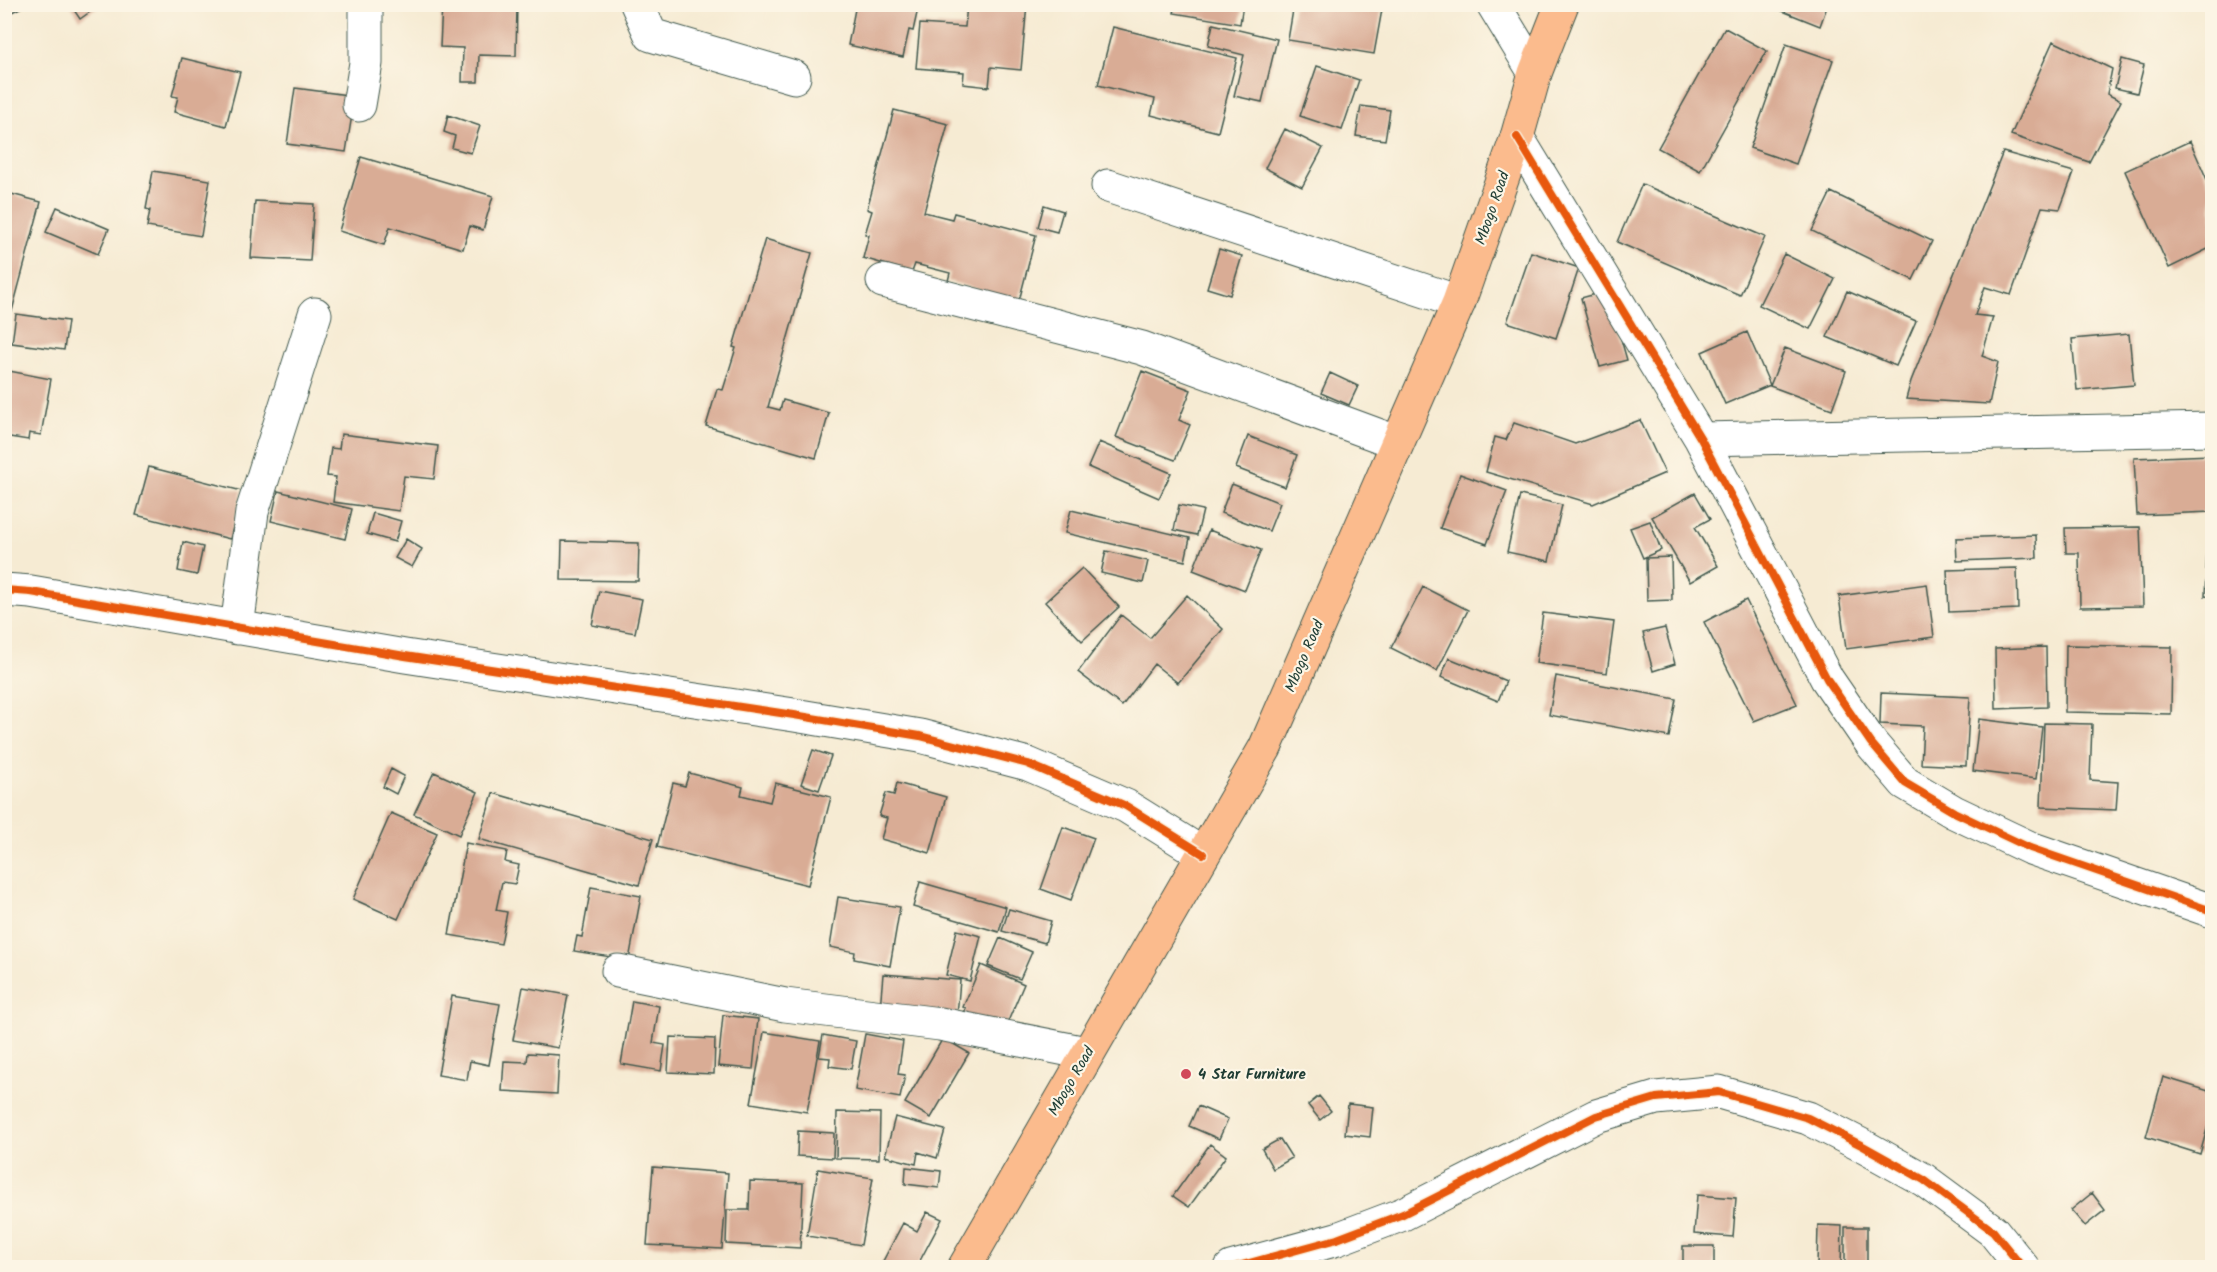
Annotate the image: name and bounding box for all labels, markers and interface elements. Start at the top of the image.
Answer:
street label: Mbogo Road [1469,168,1517,248]
street label: Mbogo Road [1279,616,1331,696]
street label: Mbogo Road [1042,1042,1102,1121]
place label: 4 Star Furniture [1198,1063,1306,1087]
marker: 4 Star Furniture [1179,1067,1193,1081]

